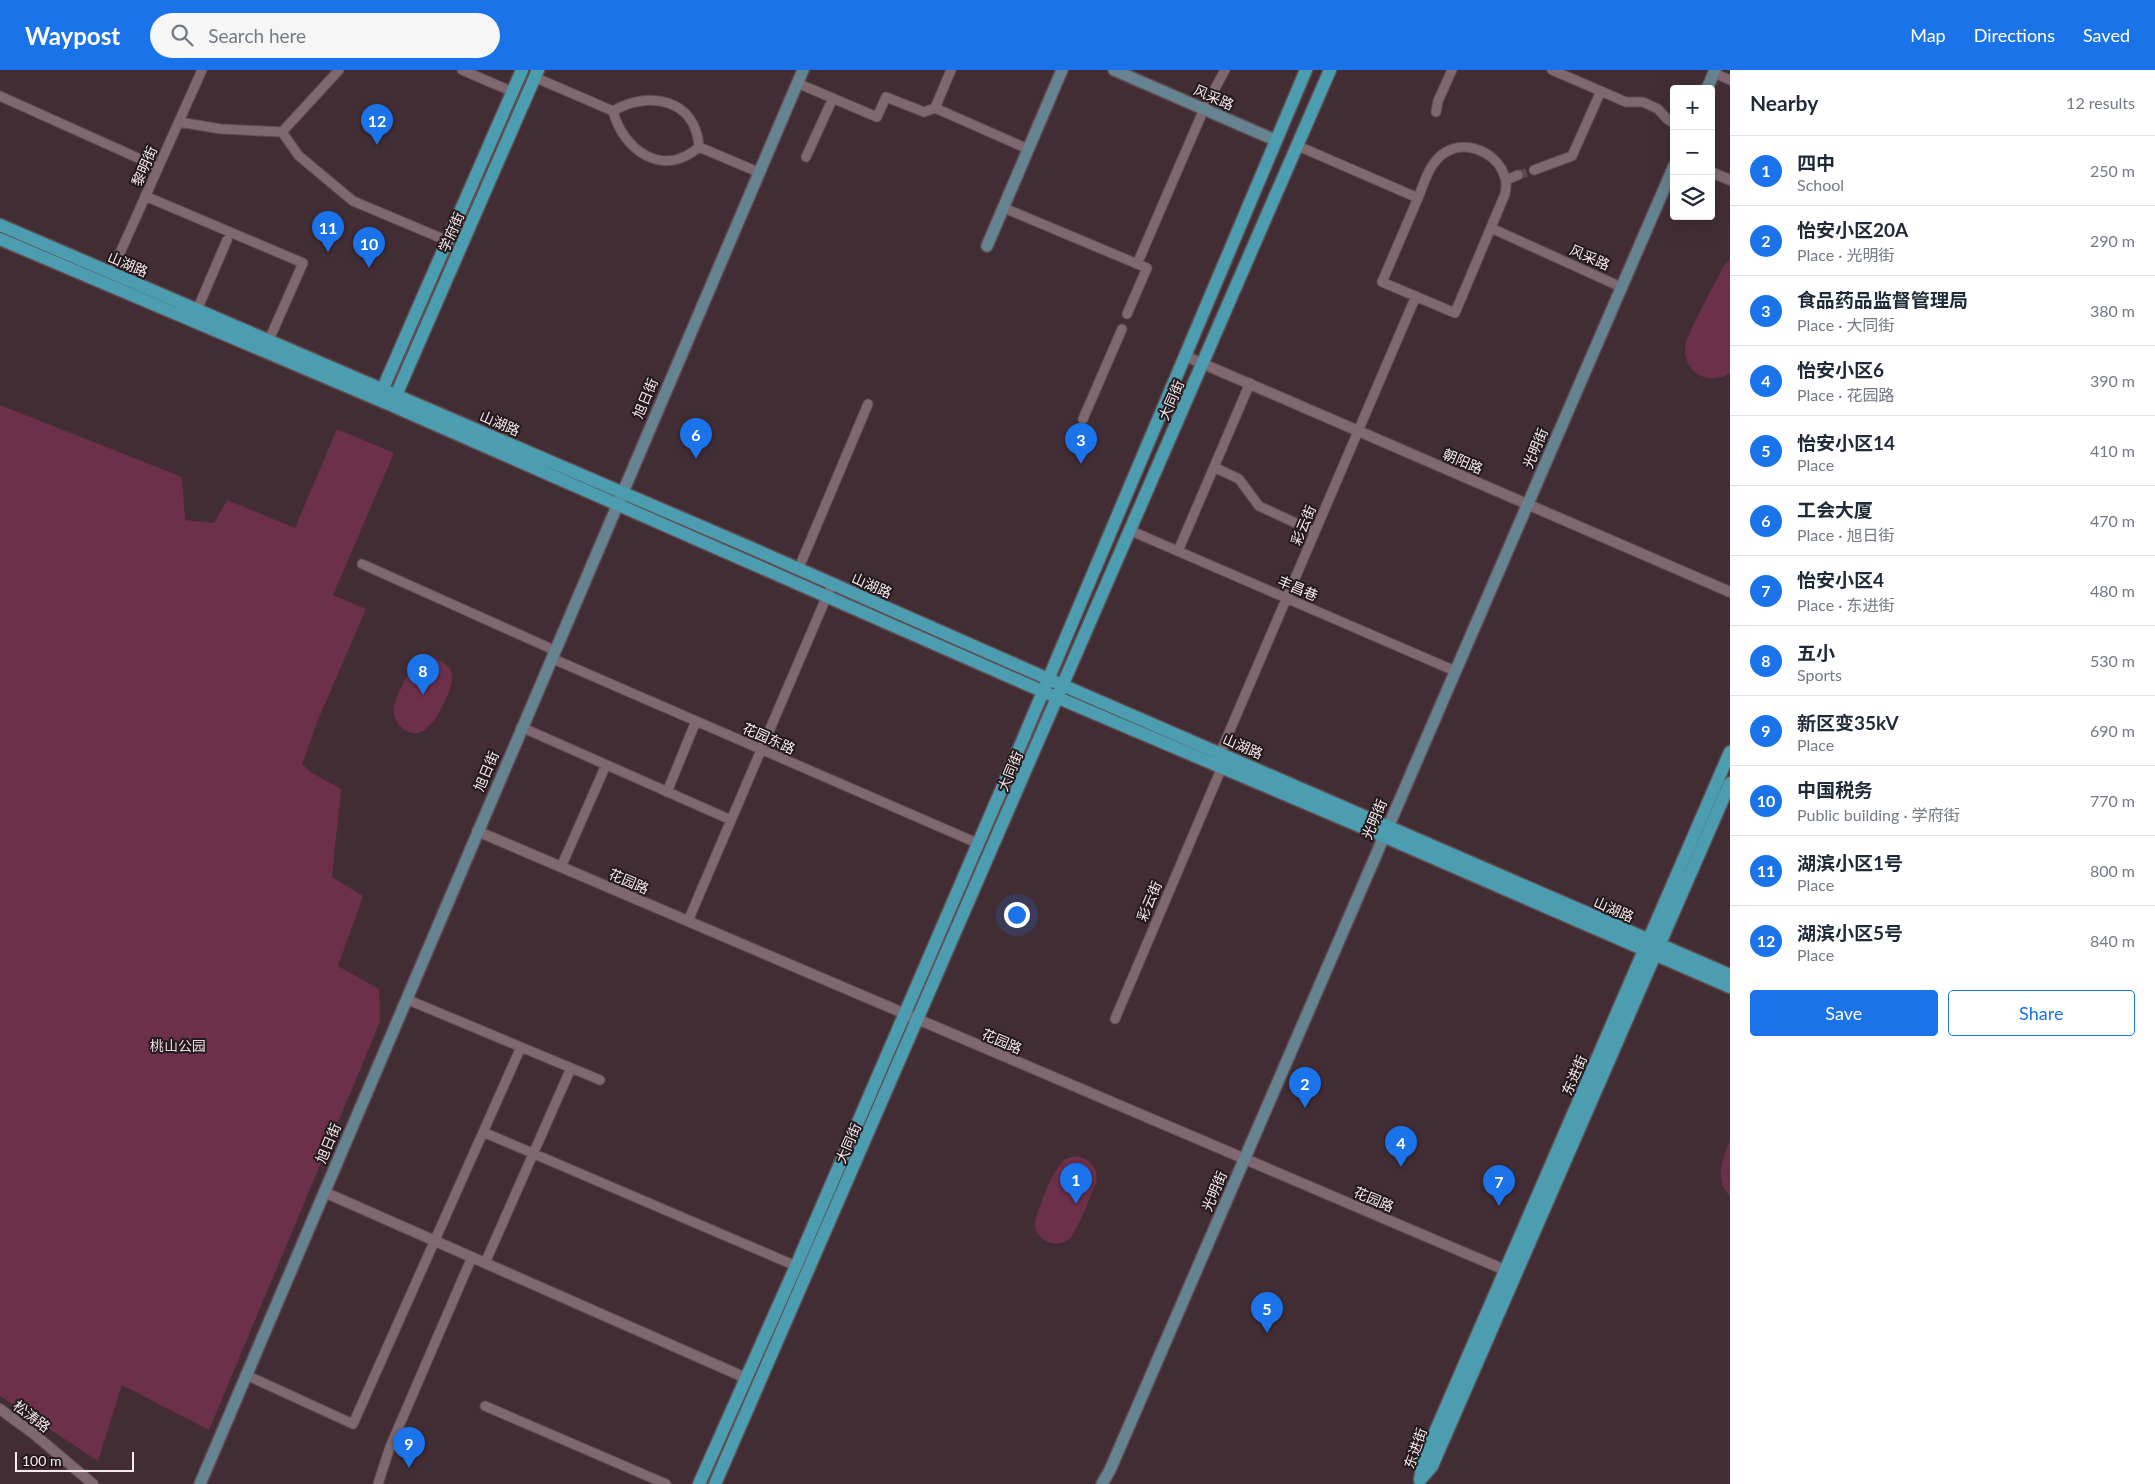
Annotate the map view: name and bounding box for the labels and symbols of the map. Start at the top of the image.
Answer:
street label: 风采路 [1191,81,1237,113]
pin: 12 [361,104,393,145]
street label: 黎明街 [128,143,160,189]
street label: 学府街 [435,209,467,255]
pin: 11 [312,211,344,252]
pin: 10 [353,227,385,268]
street label: 风采路 [1567,241,1613,273]
street label: 山湖路 [105,248,151,280]
street label: 旭日街 [629,375,661,421]
street label: 大同街 [1155,377,1187,423]
street label: 山湖路 [477,407,523,439]
pin: 6 [680,418,712,459]
pin: 3 [1065,423,1097,464]
street label: 光明街 [1519,425,1551,471]
street label: 朝阳路 [1440,445,1486,477]
street label: 彩云街 [1287,502,1319,548]
street label: 山湖路 [849,569,895,601]
street label: 丰昌巷 [1275,572,1321,604]
pin: 8 [407,654,439,695]
street label: 花园东路 [740,719,798,757]
street label: 山湖路 [1220,730,1266,762]
street label: 旭日街 [470,748,502,794]
street label: 大同街 [994,748,1026,794]
street label: 光明街 [1358,796,1390,842]
street label: 花园路 [606,865,652,897]
street label: 彩云街 [1133,878,1165,924]
street label: 山湖路 [1591,893,1637,925]
your location [1004,902,1030,928]
street label: 花园路 [979,1025,1025,1057]
park label: 桃山公园 [150,1037,206,1054]
street label: 东进街 [1558,1052,1590,1098]
pin: 2 [1289,1067,1321,1108]
street label: 旭日街 [312,1120,344,1166]
street label: 大同街 [832,1120,864,1166]
pin: 4 [1385,1126,1417,1167]
pin: 1 [1060,1163,1092,1204]
pin: 7 [1483,1165,1515,1206]
street label: 光明街 [1198,1168,1230,1214]
street label: 花园路 [1351,1183,1397,1215]
pin: 5 [1251,1292,1283,1333]
street label: 松涛路 [10,1397,54,1435]
street label: 东进街 [1400,1425,1430,1471]
pin: 9 [393,1427,425,1468]
scale bar [15,1449,134,1472]

